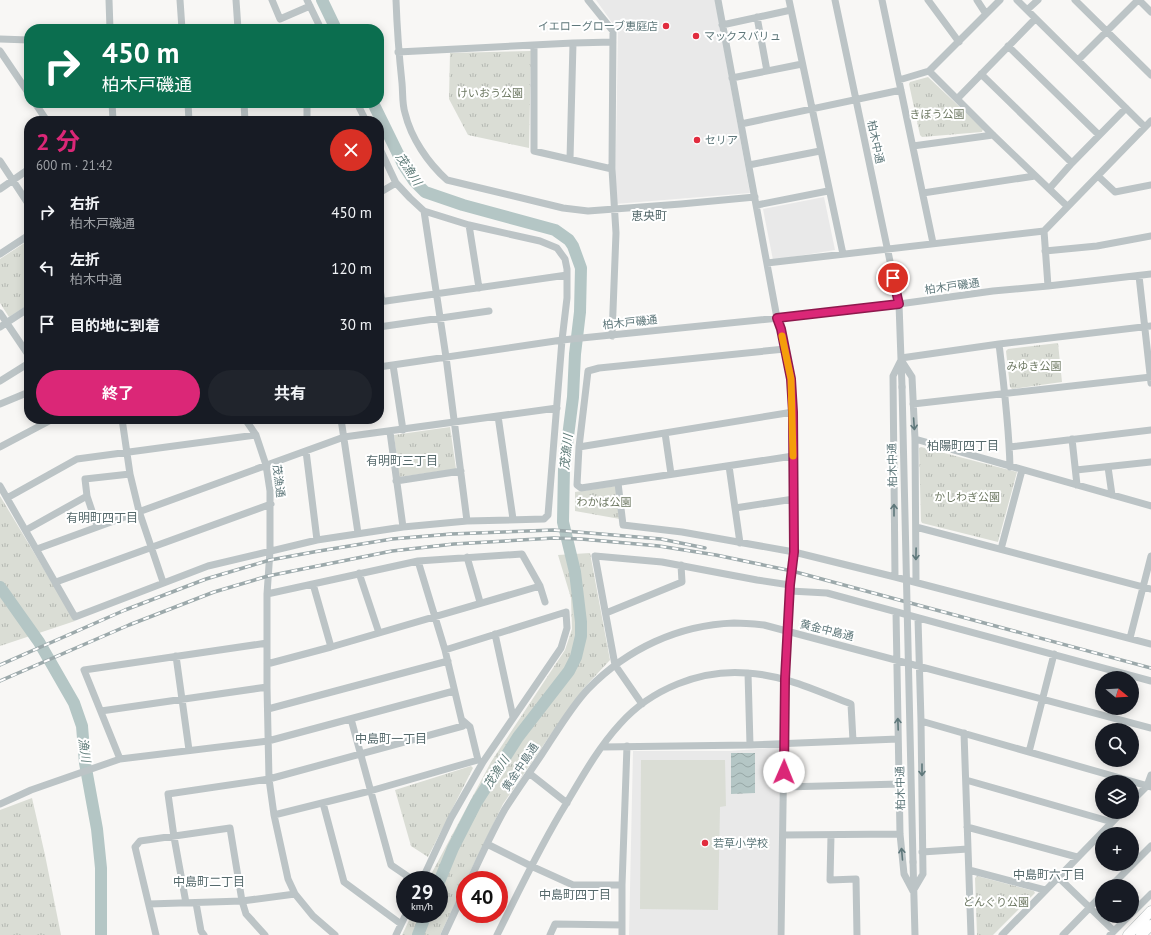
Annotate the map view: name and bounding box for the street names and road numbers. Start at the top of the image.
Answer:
street label: 柏木中通 [865,119,887,165]
street label: 柏木戸磯通 [924,275,980,297]
street label: 柏木戸磯通 [602,312,658,332]
street label: 柏木中通 [885,443,899,487]
street label: 茂漁通 [270,464,288,498]
street label: 黄金中島通 [799,617,855,643]
street label: 黄金中島通 [499,740,541,794]
street label: 柏木中通 [893,766,907,810]

